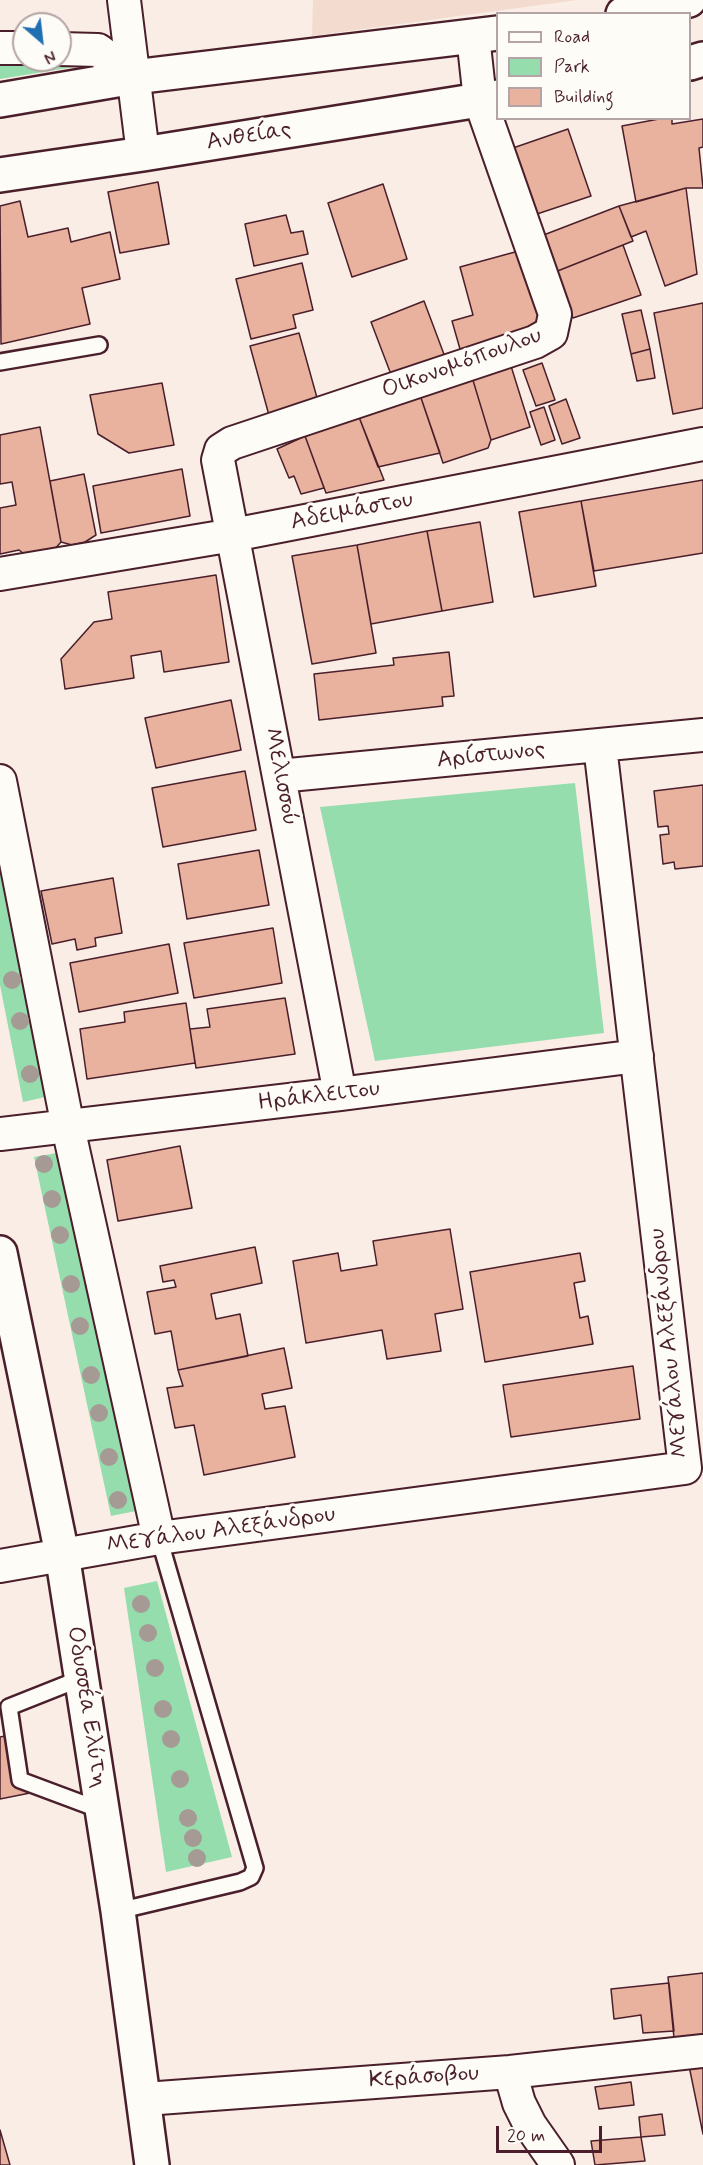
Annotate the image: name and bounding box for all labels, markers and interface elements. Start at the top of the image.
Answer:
north arrow [12,12,72,72]
legend [496,12,691,120]
text: Road [554,25,590,49]
text: N [40,45,59,68]
text: Park [554,55,590,79]
text: Building [554,85,614,109]
street label: Ανθείας [204,116,294,158]
street label: Οικονομόπουλου [378,322,546,406]
street label: Αδειμάστου [288,486,416,538]
street label: Μελισσού [256,726,304,828]
street label: Αρίστωνος [435,736,547,776]
street label: Ηράκλειτου [256,1075,382,1119]
street label: Μεγάλου Αλεξάνδρου [644,1227,696,1459]
street label: Μεγάλου Αλεξάνδρου [105,1501,337,1561]
street label: Οδυσσέα Ελύτη [59,1624,113,1790]
street label: Κεράσοβου [368,2060,480,2096]
scale bar [499,2114,606,2152]
text: 20 m [507,2124,545,2148]

